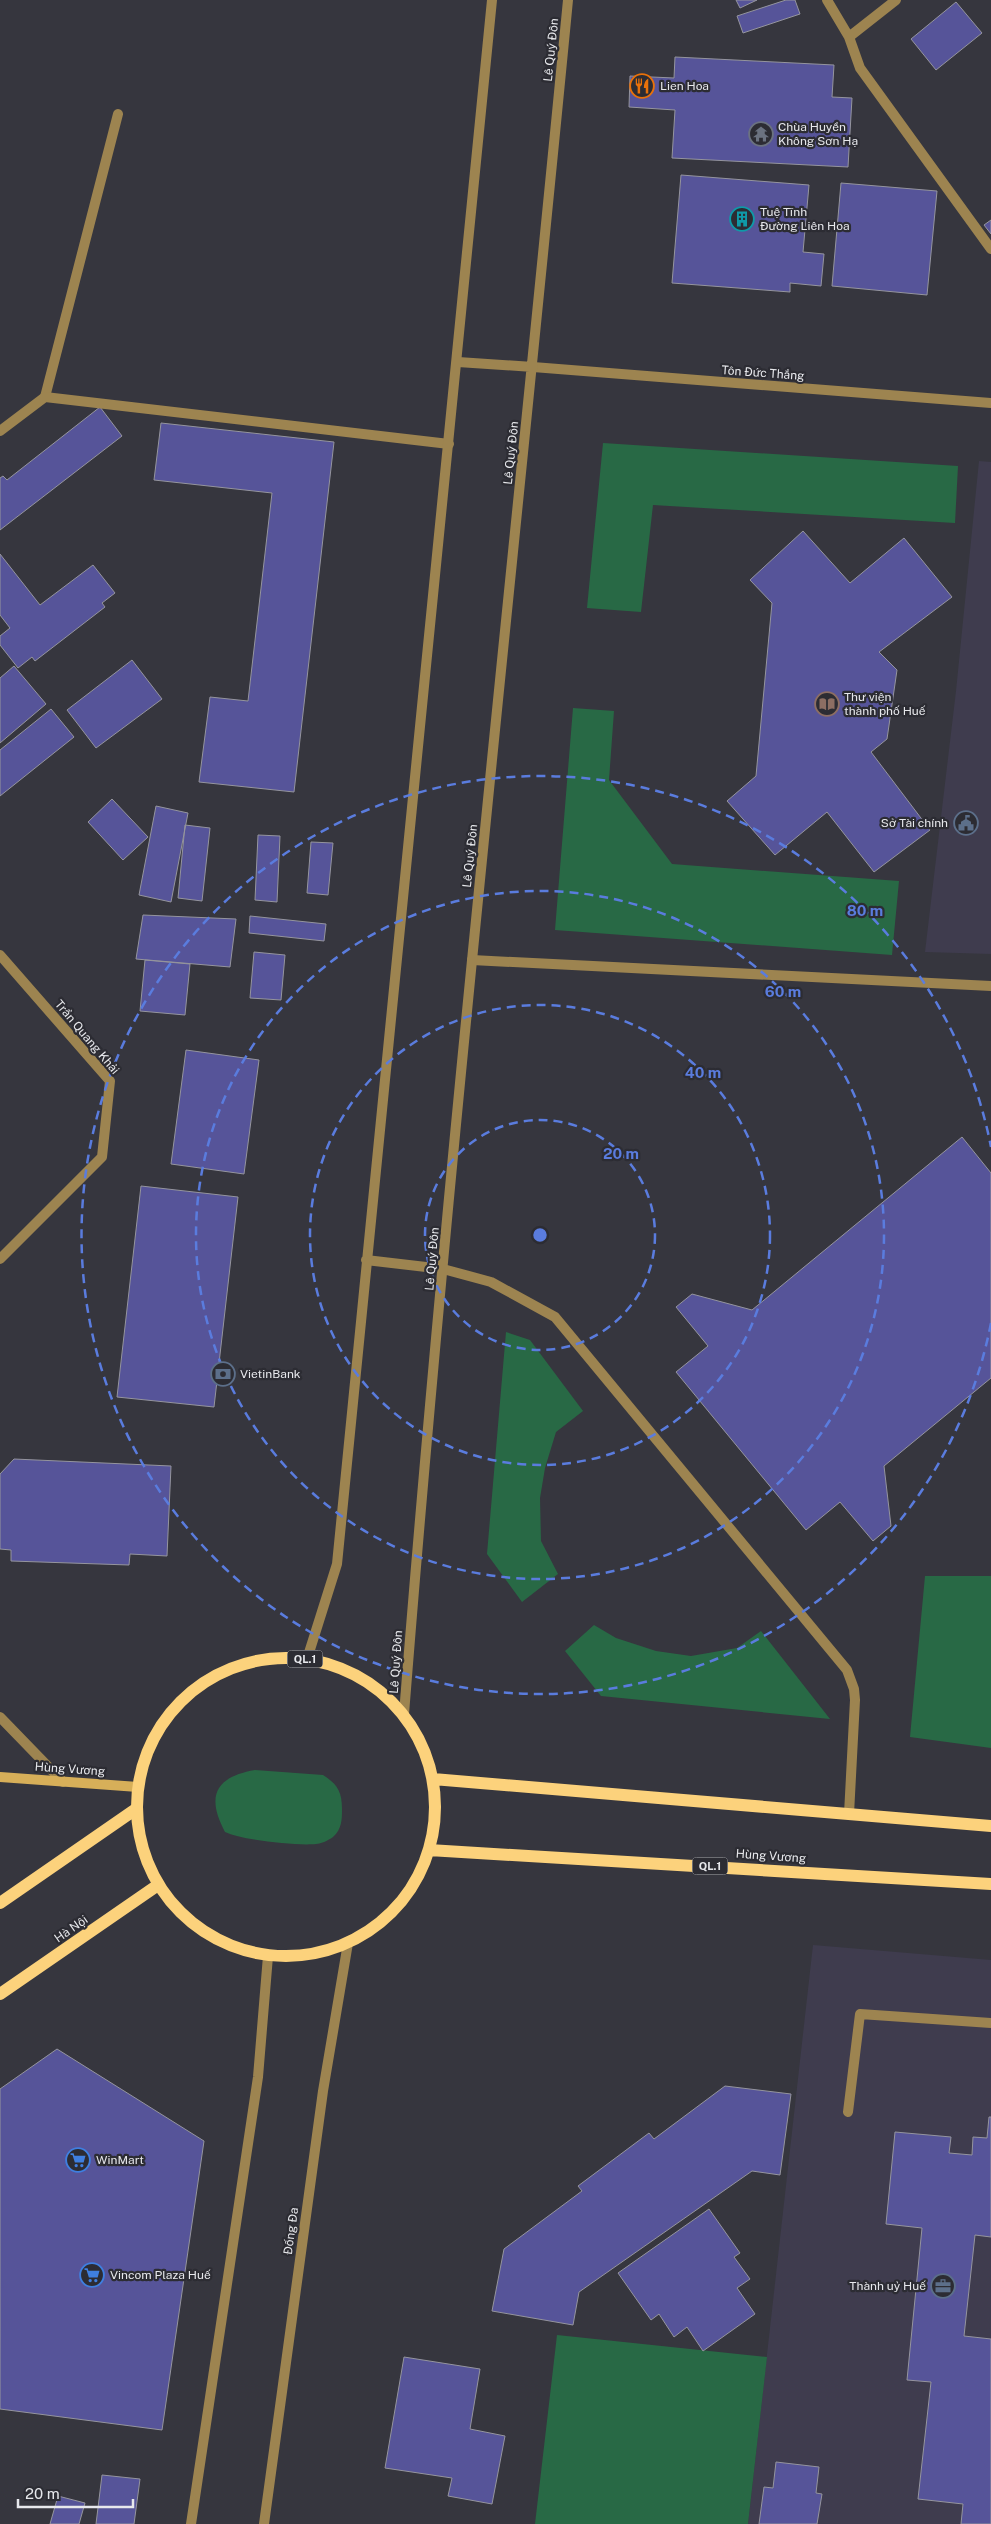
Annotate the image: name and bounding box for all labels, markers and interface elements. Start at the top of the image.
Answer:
street label: Lê Quý Đôn [541,17,561,82]
restaurant icon: Lien Hoa [629,73,655,99]
place label: Lien Hoa [660,79,709,93]
place label: Chùa Huyền Không Sơn Hạ [778,120,858,148]
temple icon: Chùa Huyền Không Sơn Hạ [748,121,774,147]
place label: Tuệ Tĩnh Đường Liên Hoa [760,205,850,233]
building icon: Tuệ Tĩnh Đường Liên Hoa [729,206,755,232]
street label: Tôn Đức Thắng [721,363,805,383]
street label: Lê Quý Đôn [501,420,521,485]
place label: Thư viện thành phố Huế [844,690,926,718]
library icon: Thư viện thành phố Huế [814,691,840,717]
public building icon: Sở Tài chính [953,810,979,836]
place label: Sở Tài chính [881,816,948,830]
street label: Lê Quý Đôn [460,823,480,888]
text: 80 m [847,902,883,919]
text: 60 m [765,983,801,1000]
street label: Trần Quang Khải [52,997,122,1077]
text: 40 m [685,1064,721,1081]
text: 20 m [603,1145,639,1162]
centre of rings [531,1226,549,1244]
street label: Lê Quý Đôn [422,1227,442,1291]
bank icon: VietinBank [210,1361,236,1387]
place label: VietinBank [240,1367,301,1381]
street label: Lê Quý Đôn [387,1630,405,1694]
road number: QL.1 [288,1650,322,1668]
street label: Hùng Vương [34,1760,106,1778]
street label: Hùng Vương [735,1847,807,1865]
road number: QL.1 [692,1858,728,1874]
street label: Hà Nội [52,1913,90,1945]
supermarket icon: WinMart [65,2147,91,2173]
place label: WinMart [96,2153,144,2167]
street label: Đống Đa [281,2206,301,2256]
supermarket icon: Vincom Plaza Huế [79,2262,105,2288]
place label: Vincom Plaza Huế [110,2268,211,2282]
office icon: Thành uỷ Huế [930,2273,956,2299]
place label: Thành uỷ Huế [849,2279,926,2293]
scale bar [18,2476,132,2508]
text: 20 m [25,2485,60,2502]

